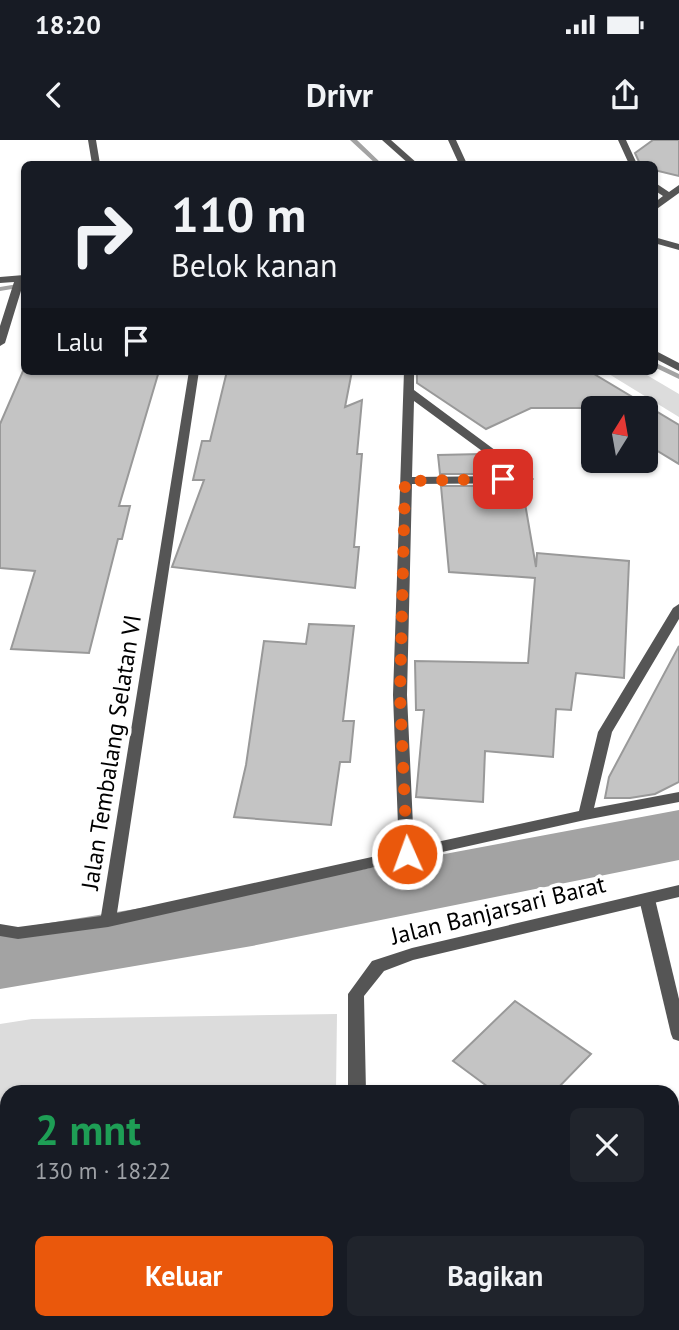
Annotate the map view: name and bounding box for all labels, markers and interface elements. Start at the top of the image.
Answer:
text: 18:20 [35,8,101,41]
text: Drivr [306,74,373,116]
icon: back [35,76,73,114]
icon: share [606,76,644,114]
text: 110 m [171,182,306,246]
icon: right [56,189,147,280]
text: Belok kanan [171,244,337,286]
icon: arrive [117,322,155,360]
text: Lalu [56,325,103,358]
north arrow [581,396,658,472]
map controls [581,396,658,473]
pin [473,449,533,509]
icon: arrive [484,460,522,498]
street label: Jalan Tembalang Selatan VI [74,612,148,893]
position arrow [370,817,444,891]
street label: Jalan Banjarsari Barat [387,868,608,952]
text: 2 mnt [35,1102,141,1157]
button: close [570,1108,644,1182]
text: 130 m · 18:22 [35,1156,171,1185]
button: Keluar [35,1236,333,1316]
button: Bagikan [347,1236,644,1316]

